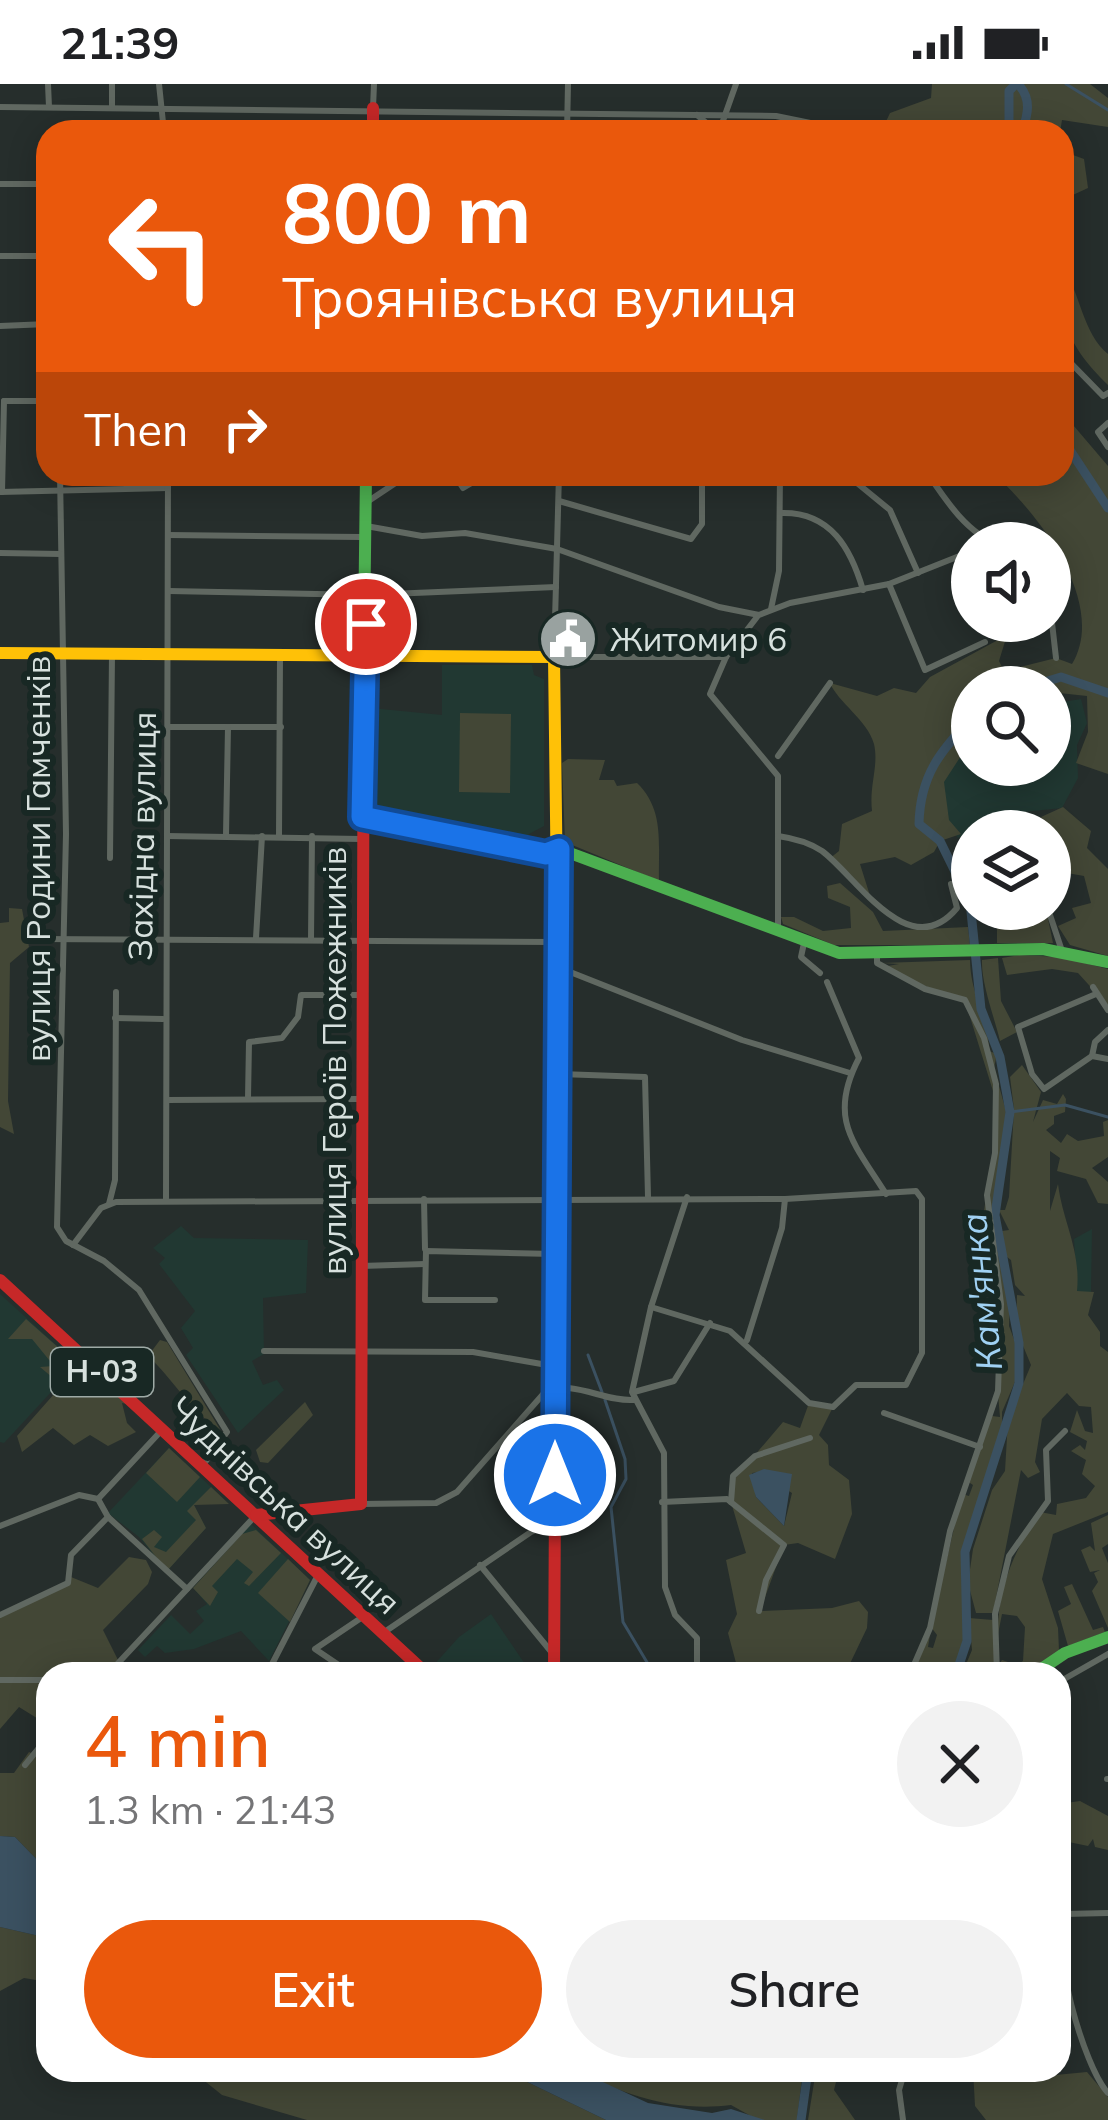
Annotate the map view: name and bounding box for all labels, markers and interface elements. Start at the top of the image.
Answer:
text: 21:39 [60,14,179,70]
text: 800 m [282,159,532,264]
icon: left [84,168,240,324]
text: Троянівська вулиця [282,263,797,331]
icon: right [212,396,278,462]
text: Then [84,401,188,457]
map controls [951,522,1071,930]
button: sound [951,522,1071,642]
pin [315,573,417,675]
icon: arrive [333,591,399,657]
public building icon: Житомир 6 [537,608,599,670]
place label: Житомир 6 [610,618,787,659]
street label: вулиця Родини Гамченків [17,656,58,1062]
button: search [951,666,1071,786]
street label: Західна вулиця [119,711,164,961]
button: layers [951,810,1071,930]
street label: вулиця Героїв Пожежників [313,847,354,1275]
water label: Кам'янка [950,1211,1011,1373]
road number: Н-03 [51,1348,153,1396]
street label: Чуднівська вулиця [161,1387,409,1622]
position arrow [492,1412,618,1538]
text: 4 min [84,1695,271,1785]
button: close [897,1701,1023,1827]
text: 1.3 km · 21:43 [84,1785,336,1834]
button: Exit [84,1920,542,2058]
button: Share [566,1920,1023,2058]

